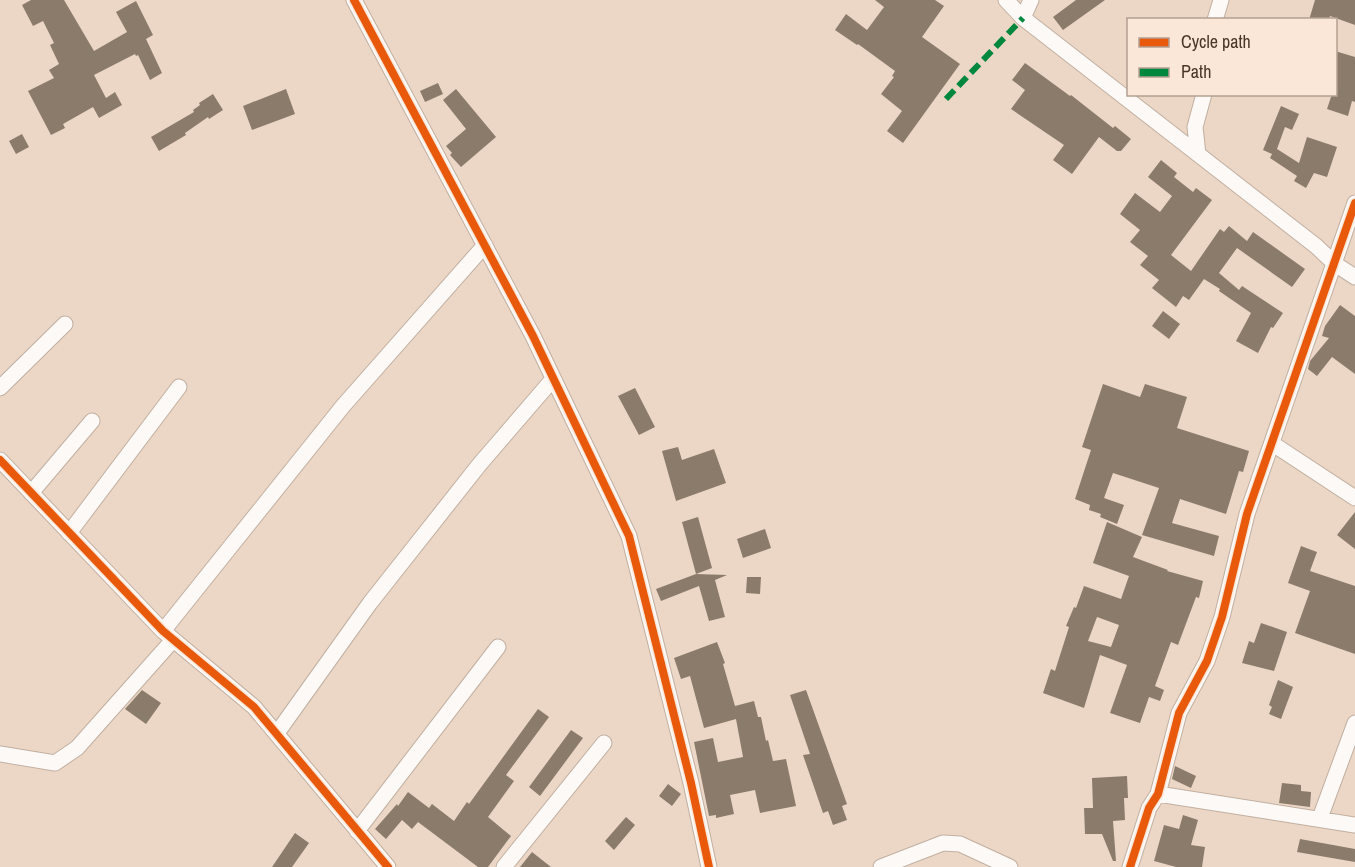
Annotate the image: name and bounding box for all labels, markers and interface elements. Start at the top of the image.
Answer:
legend [1127,18,1337,96]
text: Cycle path [1181,29,1251,54]
text: Path [1181,59,1211,84]

